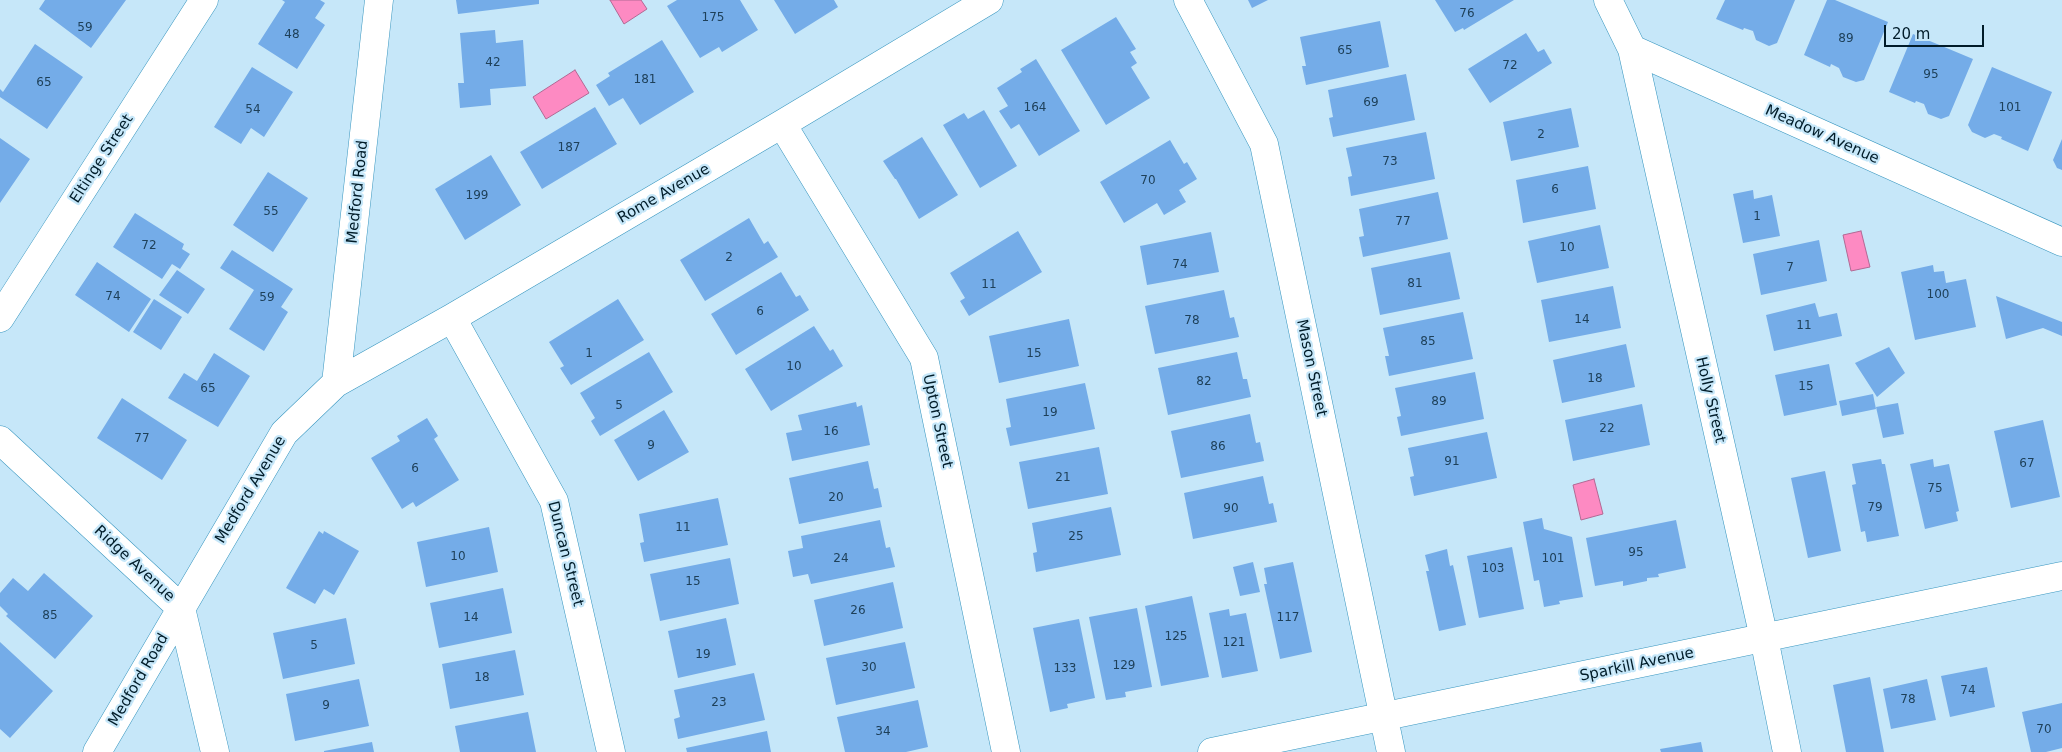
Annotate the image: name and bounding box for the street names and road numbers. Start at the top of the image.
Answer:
street label: Meadow Avenue [1762,102,1882,168]
street label: Eltinge Street [67,111,137,207]
street label: Medford Road [344,139,372,245]
street label: Rome Avenue [615,160,713,228]
street label: Mason Street [1292,318,1330,418]
street label: Holly Street [1691,355,1729,445]
street label: Upton Street [918,372,956,470]
street label: Medford Avenue [212,433,290,547]
street label: Duncan Street [543,499,587,609]
street label: Ridge Avenue [90,522,178,606]
street label: Medford Road [105,630,173,730]
street label: Sparkill Avenue [1578,644,1696,686]

